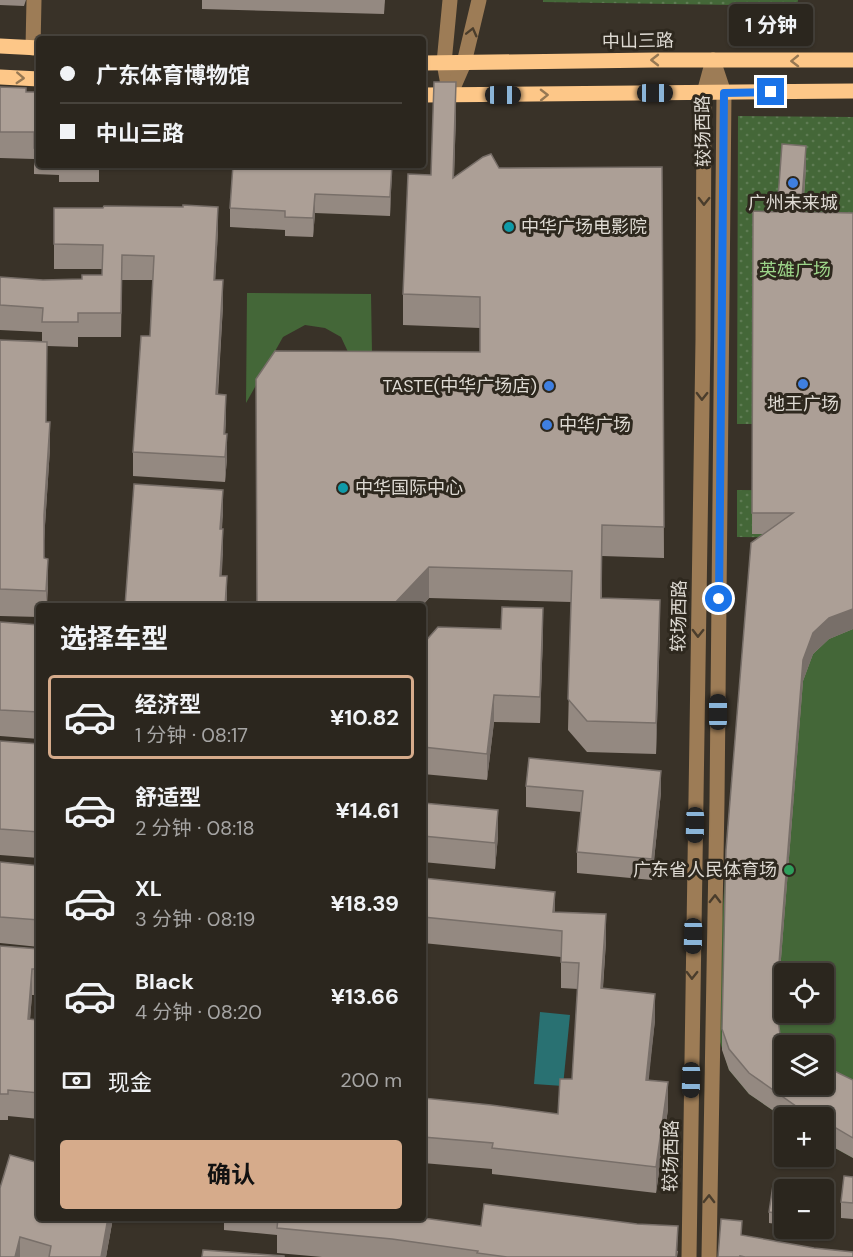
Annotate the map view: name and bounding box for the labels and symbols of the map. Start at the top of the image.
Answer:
callout: 1 分钟 [729,5,813,47]
one-way arrow [464,27,477,37]
street label: 中山三路 [602,28,674,54]
one-way arrow [650,54,659,66]
one-way arrow [790,54,799,67]
one-way arrow [15,72,24,85]
route end [757,78,784,105]
car [637,84,673,102]
car [485,86,521,104]
one-way arrow [540,88,549,101]
street label: 较场西路 [690,95,716,167]
marker: 广州未来城 [786,176,800,190]
place label: 广州未来城 [748,191,838,215]
one-way arrow [698,197,710,206]
place label: 中华广场电影院 [521,215,647,239]
marker: 中华广场电影院 [502,220,516,234]
park label: 英雄广场 [759,258,831,282]
place label: TASTE(中华广场店) [383,374,537,398]
marker: 地王广场 [796,377,810,391]
marker: TASTE(中华广场店) [542,379,556,393]
one-way arrow [696,392,708,401]
place label: 地王广场 [767,392,839,416]
place label: 中华广场 [559,413,631,437]
marker: 中华广场 [540,418,554,432]
place label: 中华国际中心 [355,476,463,500]
marker: 中华国际中心 [336,481,350,495]
street label: 较场西路 [666,580,692,652]
route start [705,585,732,612]
one-way arrow [692,629,704,638]
car [709,694,727,730]
car [686,807,704,843]
place label: 广东省人民体育场 [633,858,777,882]
marker: 广东省人民体育场 [782,863,796,877]
one-way arrow [709,894,721,903]
car [684,918,702,954]
one-way arrow [686,971,699,980]
car [682,1062,700,1098]
street label: 较场西路 [658,1120,684,1192]
one-way arrow [703,1194,716,1203]

